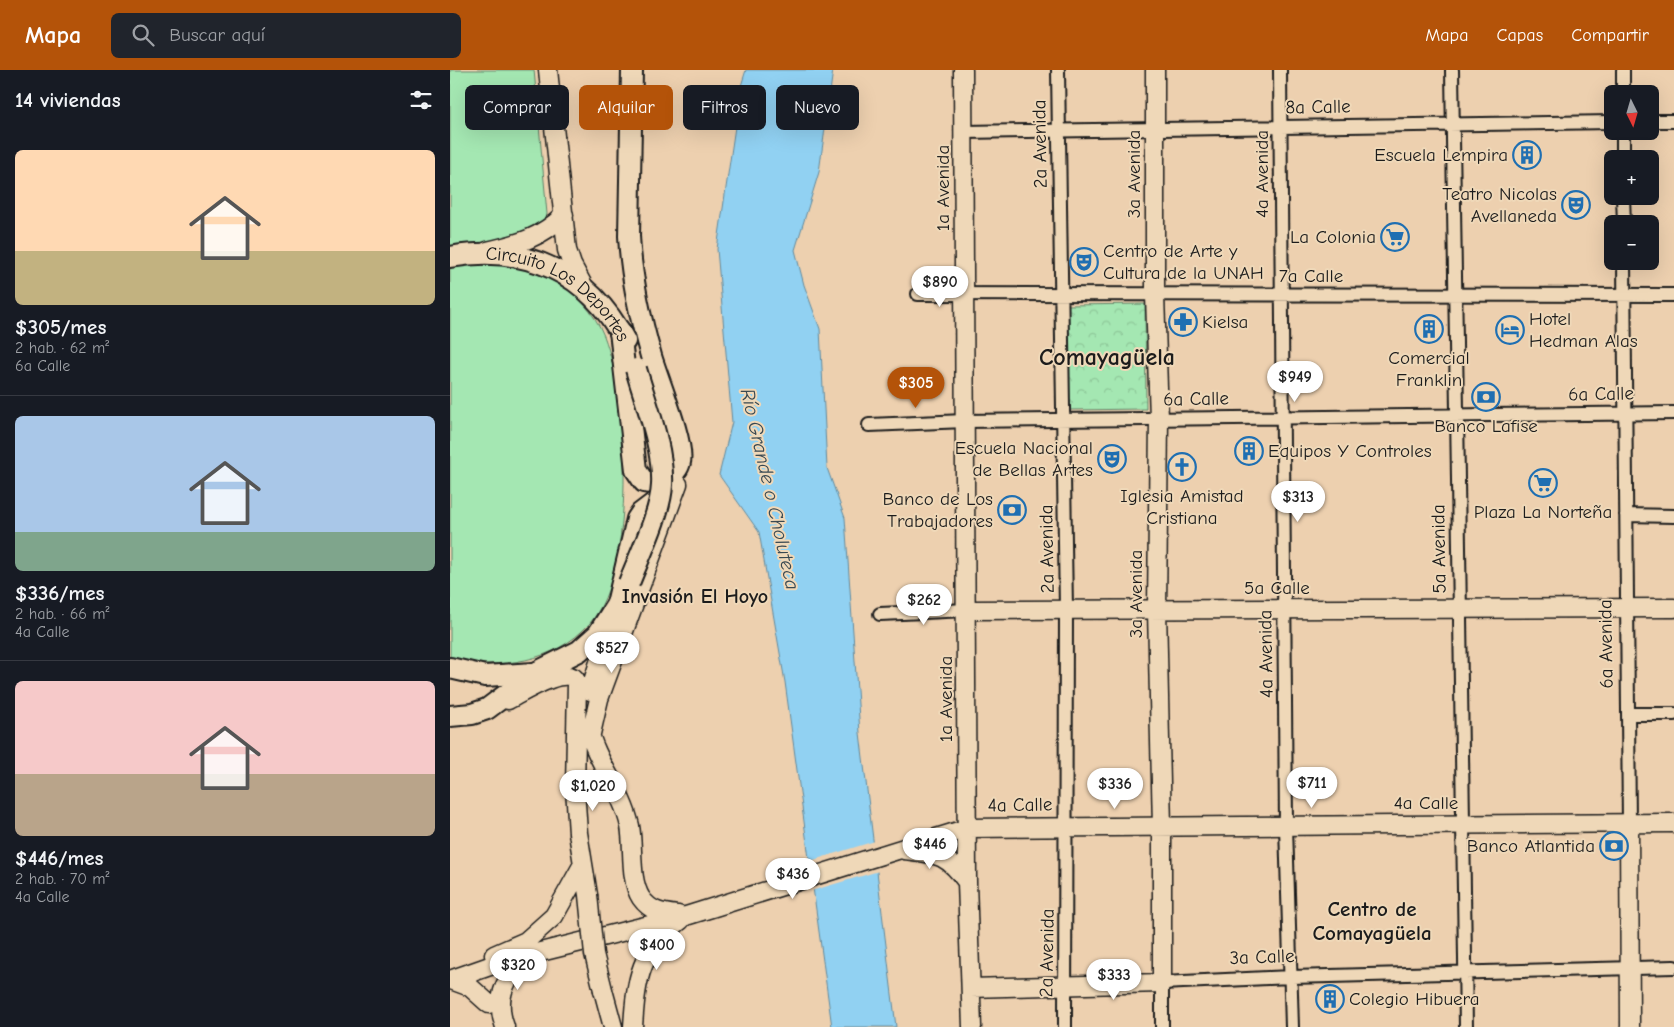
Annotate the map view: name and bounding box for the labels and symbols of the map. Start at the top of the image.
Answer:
north arrow [1604,85,1659,140]
street label: 8a Calle [1285,95,1351,119]
street label: 2a Avenida [1028,99,1052,189]
street label: 3a Avenida [1123,130,1145,218]
street label: 4a Avenida [1251,130,1273,218]
building icon: Escuela Lempira [1512,140,1542,170]
place label: Escuela Lempira [1374,144,1508,166]
street label: 1a Avenida [932,145,954,231]
place label: Teatro Nicolas Avellaneda [1442,183,1557,227]
theatre icon: Teatro Nicolas Avellaneda [1561,190,1591,220]
supermarket icon: La Colonia [1380,222,1410,252]
place label: La Colonia [1290,226,1376,248]
place label: Centro de Arte y Cultura de la UNAH [1103,240,1264,284]
street label: Circuito Los Deportes [485,243,634,345]
theatre icon: Centro de Arte y Cultura de la UNAH [1069,247,1099,277]
street label: 7a Calle [1279,265,1343,287]
pin: $890 [910,266,970,308]
pharmacy icon: Kielsa [1168,307,1198,337]
place label: Hotel Hedman Alas [1529,308,1638,352]
place label: Kielsa [1202,311,1248,333]
building icon: Comercial Franklin [1414,314,1444,344]
hotel icon: Hotel Hedman Alas [1495,315,1525,345]
district label: Comayagüela [1039,343,1175,371]
place label: Comercial Franklin [1388,347,1470,391]
pin: $949 [1265,360,1325,403]
pin: $305 [886,366,946,409]
bank icon: Banco Lafise [1471,382,1501,412]
street label: 6a Calle [1568,382,1634,406]
water label: Río Grande o Choluteca [736,386,804,592]
street label: 6a Calle [1163,387,1229,411]
place label: Banco Lafise [1434,415,1538,437]
building icon: Equipos Y Controles [1234,436,1264,466]
place label: Escuela Nacional de Bellas Artes [955,437,1093,481]
place label: Equipos Y Controles [1268,440,1432,462]
theatre icon: Escuela Nacional de Bellas Artes [1097,444,1127,474]
church icon: Iglesia Amistad Cristiana [1167,452,1197,482]
supermarket icon: Plaza La Norteña [1528,468,1558,498]
pin: $313 [1268,480,1328,523]
place label: Iglesia Amistad Cristiana [1120,485,1244,529]
place label: Banco de Los Trabajadores [882,488,993,532]
bank icon: Banco de Los Trabajadores [997,495,1027,525]
place label: Plaza La Norteña [1474,501,1612,523]
street label: 2a Avenida [1035,504,1059,594]
street label: 5a Avenida [1427,504,1451,594]
street label: 3a Avenida [1125,550,1147,638]
street label: 5a Calle [1244,577,1310,599]
pin: $262 [894,584,954,626]
district label: Invasión El Hoyo [622,585,768,608]
street label: 6a Avenida [1594,599,1618,689]
street label: 4a Avenida [1254,610,1278,698]
pin: $527 [582,632,642,674]
street label: 1a Avenida [935,656,957,742]
pin: $711 [1282,766,1342,809]
pin: $336 [1085,768,1145,810]
pin: $1,020 [552,770,634,812]
street label: 4a Calle [1394,792,1458,814]
street label: 4a Calle [987,793,1053,817]
pin: $446 [900,828,960,870]
bank icon: Banco Atlantida [1599,831,1629,861]
place label: Banco Atlantida [1467,835,1595,857]
pin: $436 [763,858,823,900]
district label: Centro de Comayagüela [1312,897,1432,945]
street label: 2a Avenida [1035,908,1059,998]
pin: $400 [627,928,687,971]
street label: 3a Calle [1229,945,1295,969]
pin: $320 [488,948,548,991]
pin: $333 [1084,958,1144,1001]
building icon: Colegio Hibuera [1315,984,1345,1014]
place label: Colegio Hibuera [1349,988,1480,1010]

